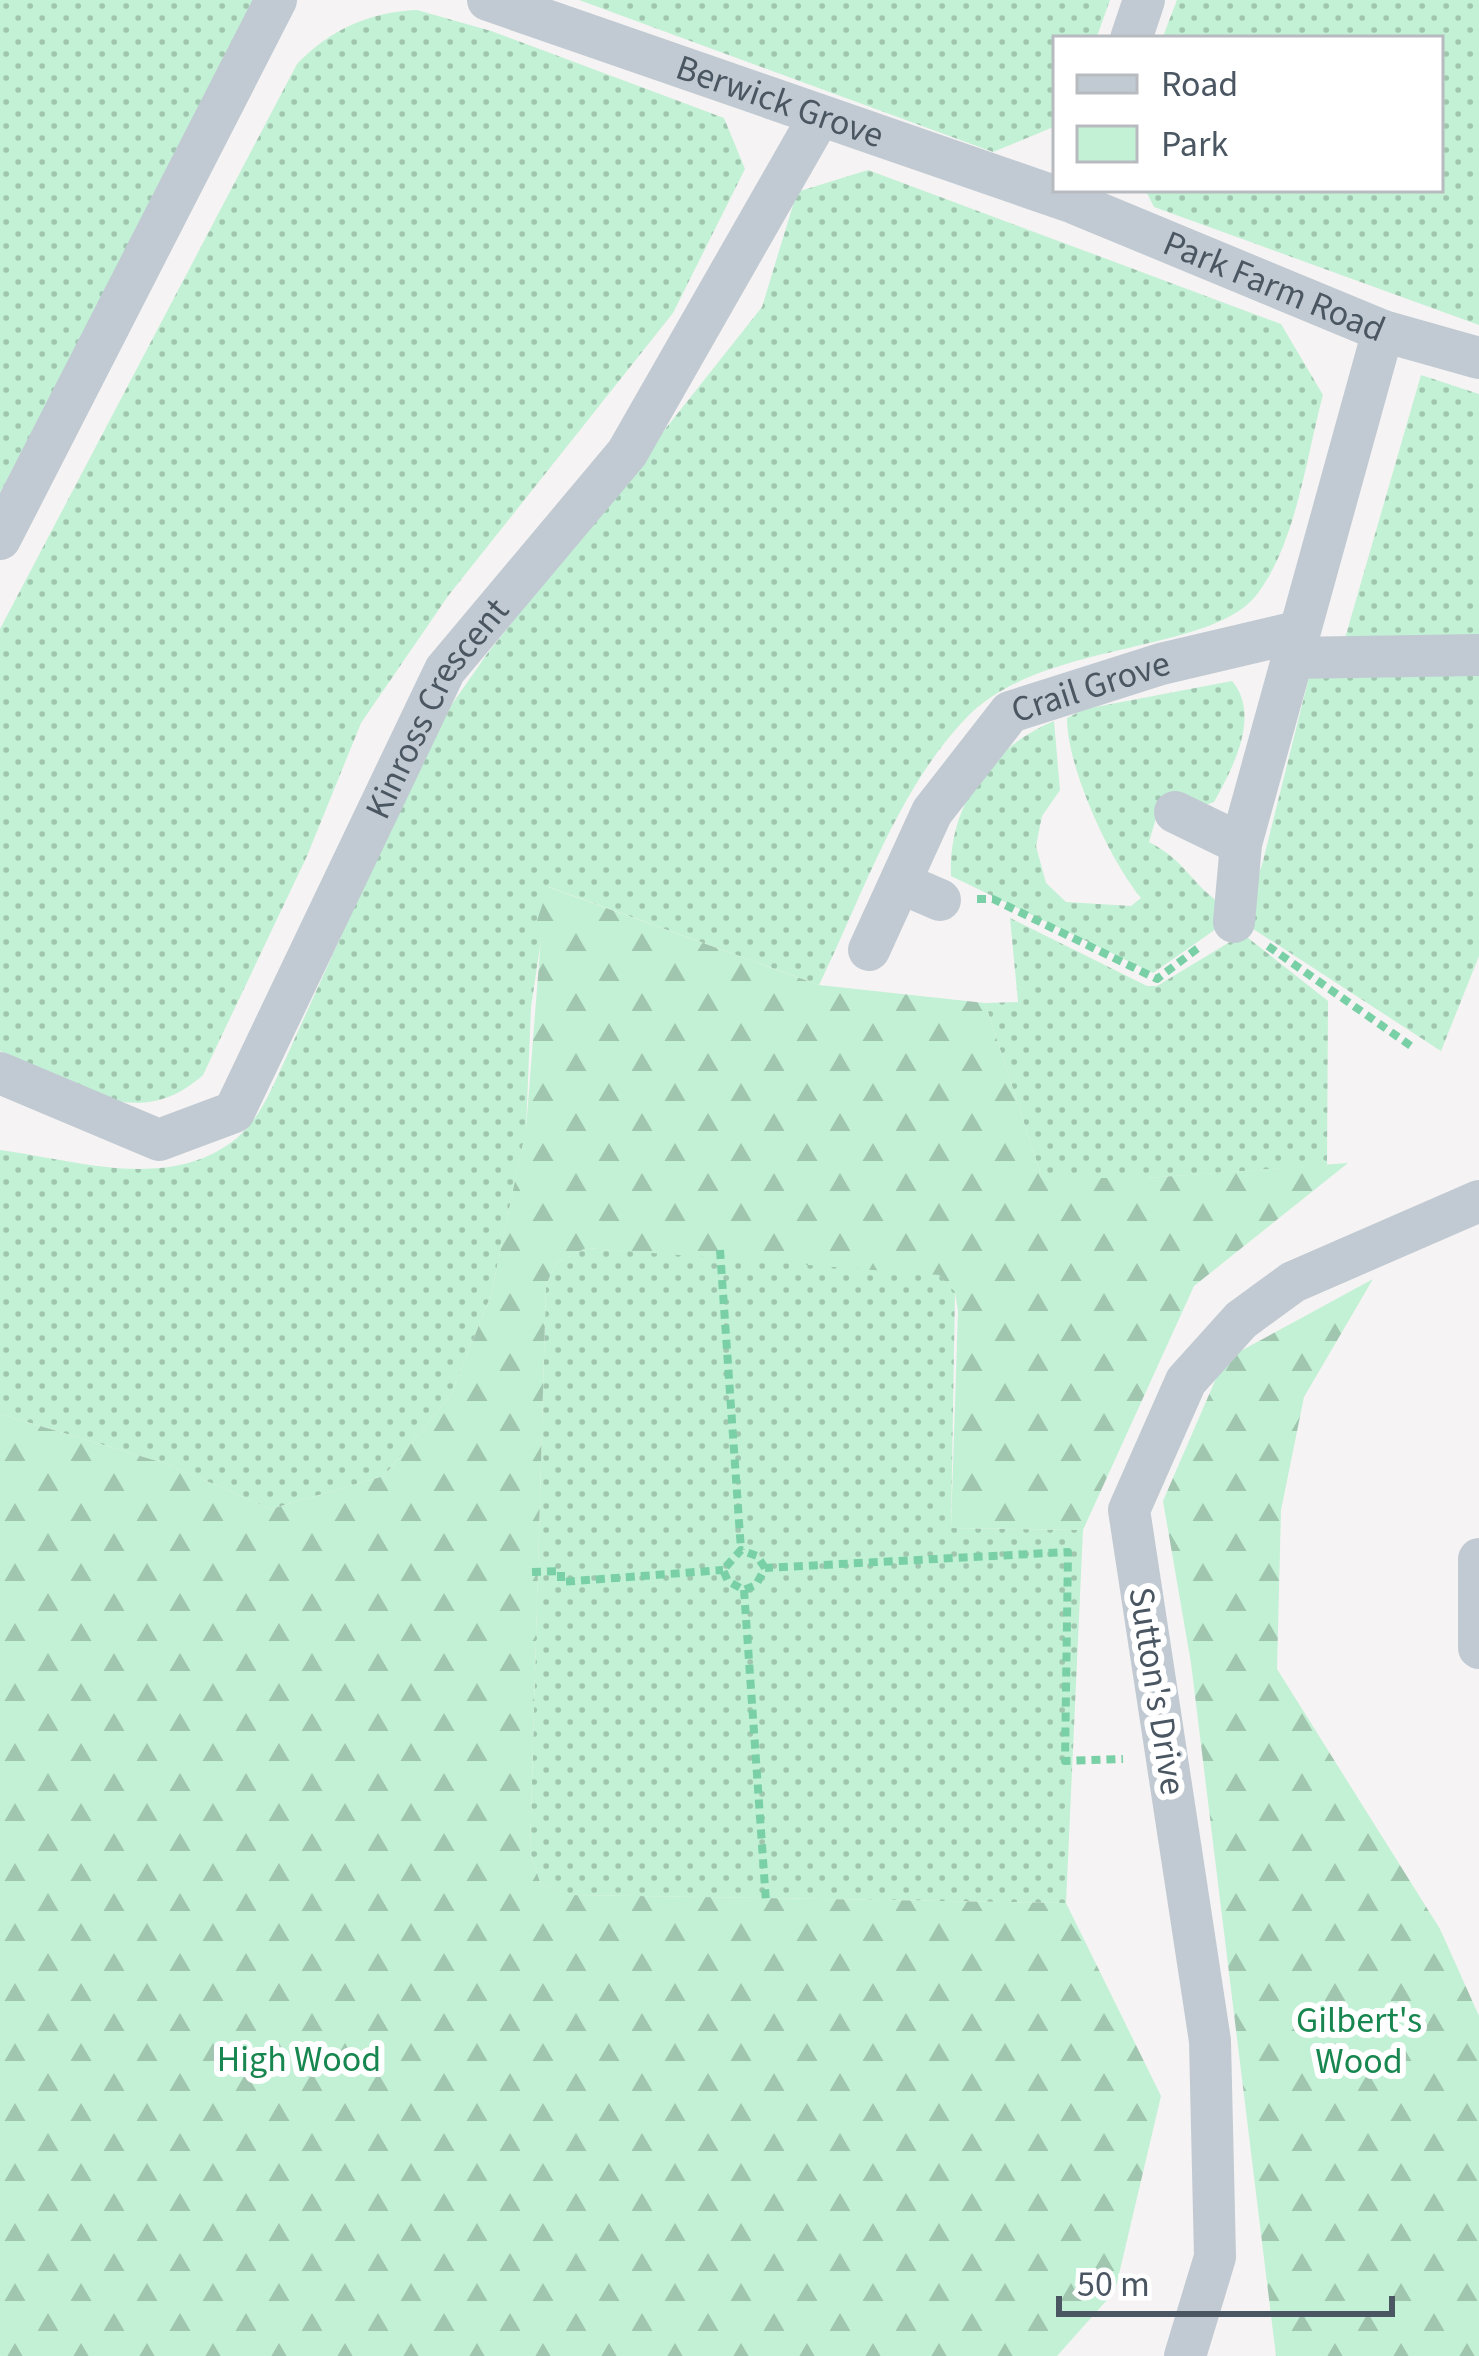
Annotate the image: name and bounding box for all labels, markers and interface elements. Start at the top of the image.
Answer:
legend [1053,36,1443,192]
street label: Berwick Grove [669,42,891,161]
text: Road [1161,59,1238,110]
text: Park [1161,119,1228,170]
street label: Park Farm Road [1156,217,1393,355]
street label: Kinross Crescent [352,587,521,827]
street label: Crail Grove [1005,637,1176,736]
street label: Sutton's Drive [1115,1583,1199,1799]
park label: Gilbert's Wood [1296,1995,1422,2087]
park label: High Wood [217,2034,381,2085]
scale bar [1059,2242,1392,2316]
text: 50 m [1077,2259,1150,2310]

